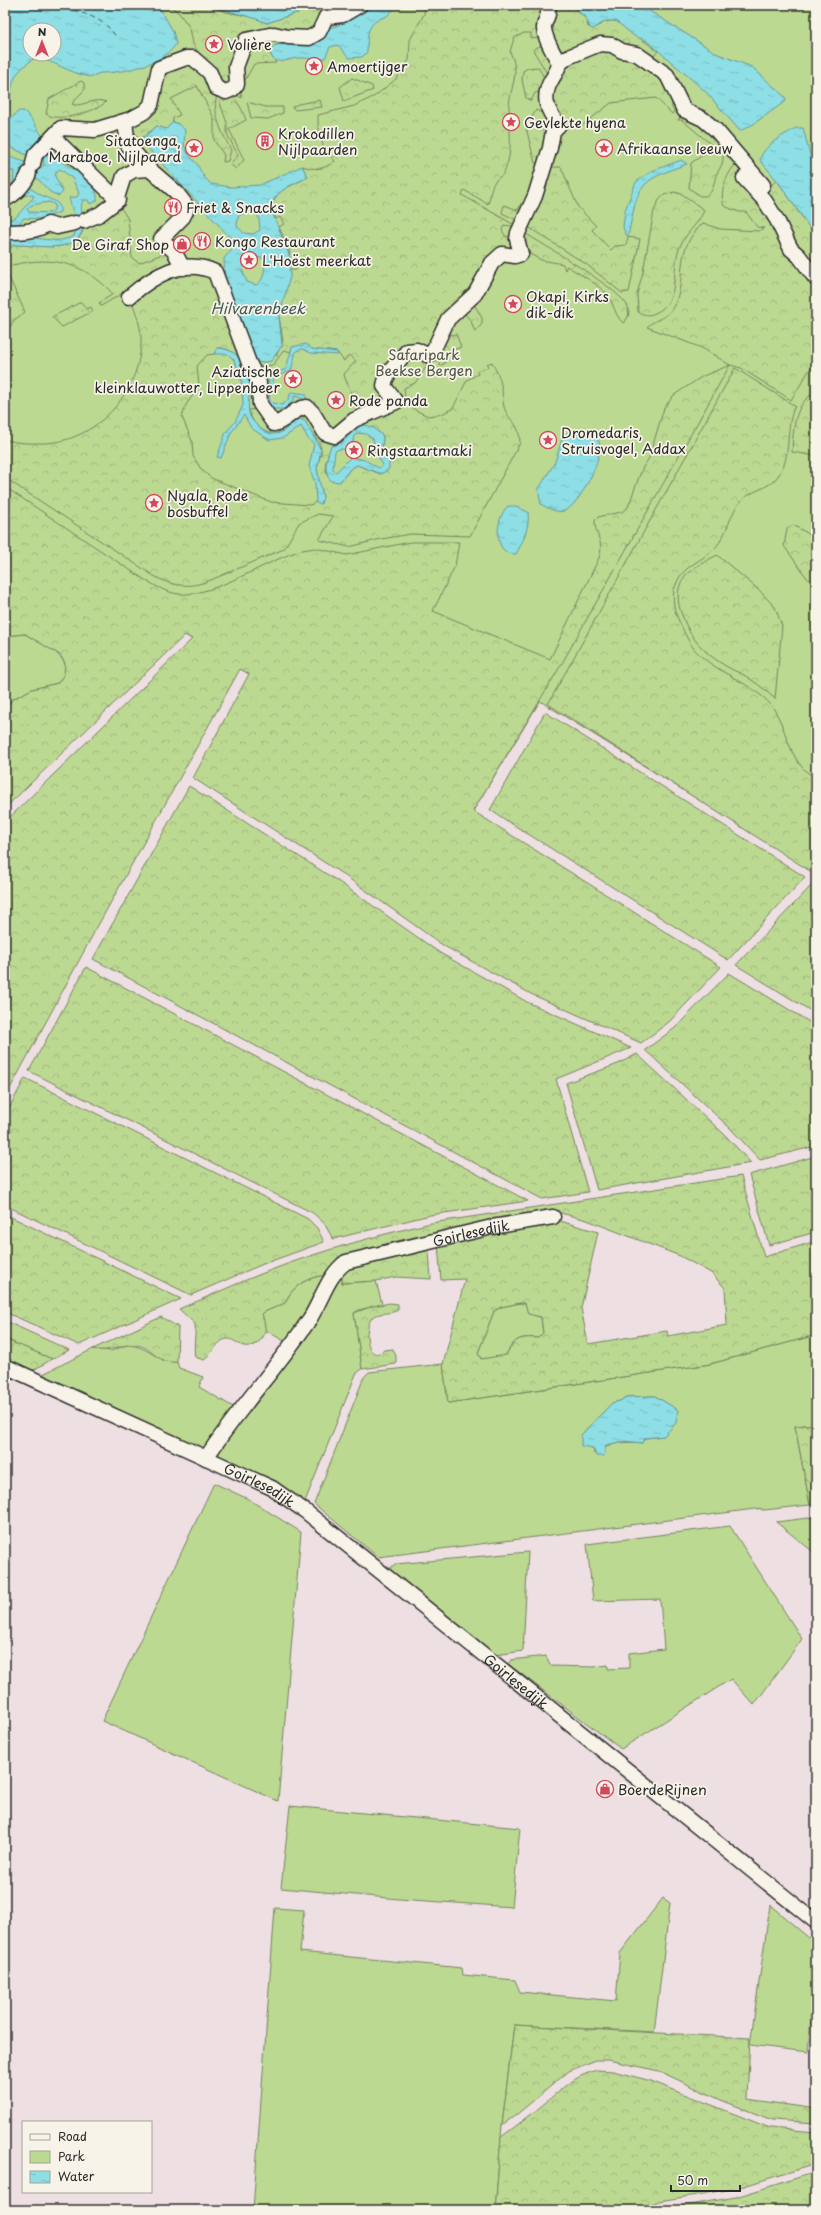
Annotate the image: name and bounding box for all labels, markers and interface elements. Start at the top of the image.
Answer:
north arrow [22,22,62,62]
text: N [38,23,47,40]
place icon: Volière [204,34,224,54]
place label: Volière [227,34,272,55]
place icon: Amoertijger [304,56,324,76]
place label: Amoertijger [327,56,408,77]
place icon: Gevlekte hyena [501,112,521,132]
place label: Gevlekte hyena [524,112,626,133]
place label: Krokodillen Nijlpaarden [278,123,357,160]
place label: Sitatoenga, Maraboe, Nijlpaard [49,130,181,167]
building icon: Krokodillen Nijlpaarden [255,131,275,151]
place icon: Sitatoenga, Maraboe, Nijlpaard [184,138,204,158]
place icon: Afrikaanse leeuw [594,138,614,158]
place label: Afrikaanse leeuw [617,138,733,159]
restaurant icon: Friet & Snacks [163,197,183,217]
place label: Friet & Snacks [186,197,284,218]
restaurant icon: Kongo Restaurant [192,231,212,251]
place label: Kongo Restaurant [215,231,336,252]
place label: De Giraf Shop [71,234,169,255]
shop icon: De Giraf Shop [172,234,192,254]
place icon: L'Hoëst meerkat [239,250,259,270]
place label: L'Hoëst meerkat [262,250,372,271]
place label: Okapi, Kirks dik-dik [526,286,609,323]
place icon: Okapi, Kirks dik-dik [503,294,523,314]
water label: Hilvarenbeek [211,296,306,319]
park label: Safaripark Beekse Bergen [375,344,473,381]
place label: Aziatische kleinklauwotter, Lippenbeer [95,361,280,398]
place icon: Aziatische kleinklauwotter, Lippenbeer [283,369,303,389]
place icon: Rode panda [326,390,346,410]
place label: Rode panda [349,390,428,411]
place label: Dromedaris, Struisvogel, Addax [561,422,686,459]
place icon: Dromedaris, Struisvogel, Addax [538,430,558,450]
place icon: Ringstaartmaki [344,440,364,460]
place label: Ringstaartmaki [367,440,472,461]
place label: Nyala, Rode bosbuffel [167,485,248,522]
place icon: Nyala, Rode bosbuffel [144,493,164,513]
street label: Goirlesedijk [430,1214,511,1251]
street label: Goirlesedijk [221,1457,300,1512]
street label: Goirlesedijk [479,1648,554,1714]
shop icon: BoerdeRijnen [595,1779,615,1799]
place label: BoerdeRijnen [618,1779,707,1800]
legend [22,2121,152,2193]
text: Road [58,2127,87,2145]
text: Park [58,2147,85,2165]
text: Water [58,2167,95,2185]
scale bar [671,2167,740,2193]
text: 50 m [677,2171,708,2189]

